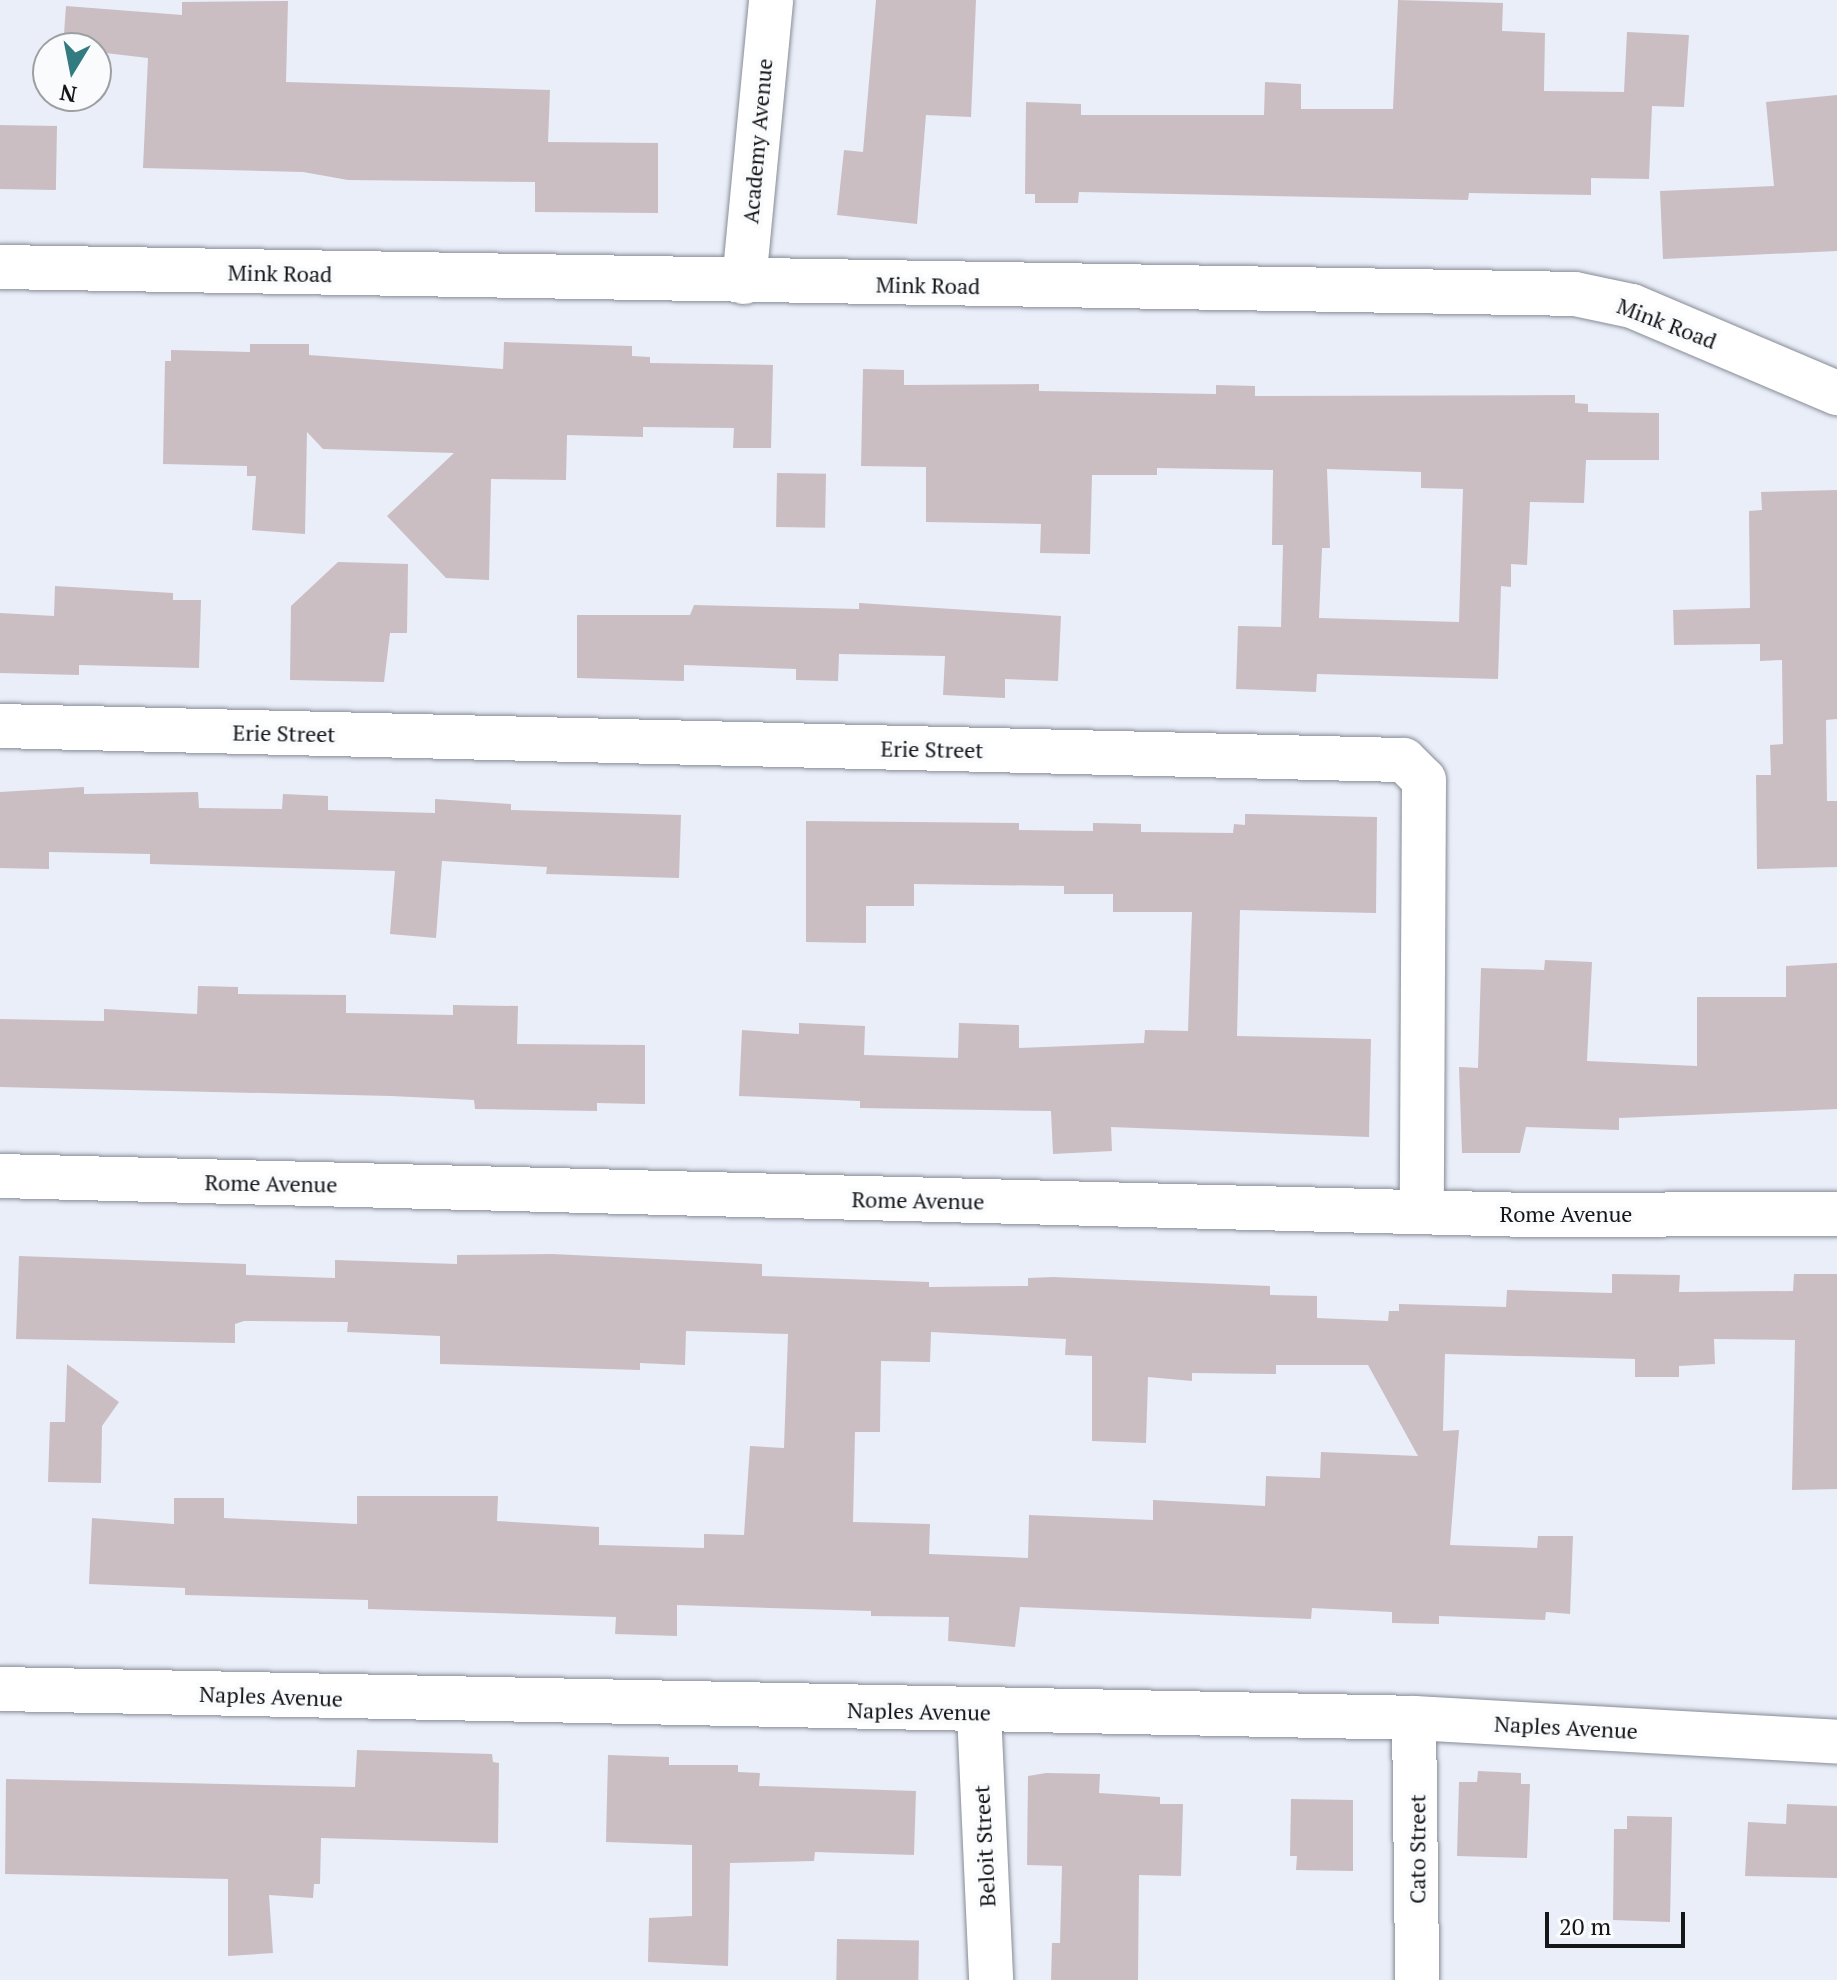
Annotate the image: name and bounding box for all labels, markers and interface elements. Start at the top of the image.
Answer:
north arrow [32,32,112,112]
street label: Academy Avenue [737,57,777,225]
text: N [57,78,79,110]
street label: Mink Road [228,259,332,287]
street label: Mink Road [876,271,980,299]
street label: Mink Road [1613,292,1721,354]
street label: Erie Street [232,719,336,747]
street label: Erie Street [880,735,984,763]
street label: Rome Avenue [204,1169,338,1197]
street label: Rome Avenue [851,1186,985,1214]
street label: Rome Avenue [1499,1201,1633,1227]
street label: Naples Avenue [198,1680,344,1712]
street label: Naples Avenue [847,1697,991,1725]
street label: Naples Avenue [1493,1710,1639,1744]
street label: Beloit Street [968,1784,1000,1908]
street label: Cato Street [1404,1794,1430,1904]
scale bar [1549,1896,1689,1946]
text: 20 m [1559,1910,1611,1942]

